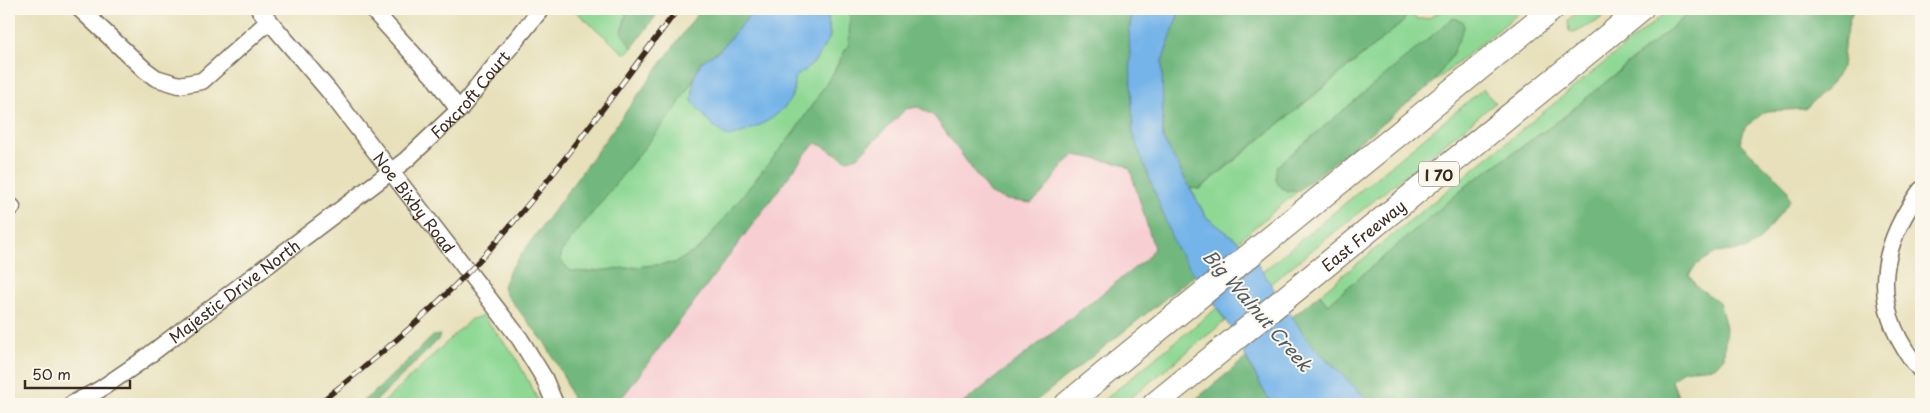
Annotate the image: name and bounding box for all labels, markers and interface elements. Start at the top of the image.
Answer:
street label: Foxcroft Court [425,44,515,143]
street label: Noe Bixby Road [368,146,461,258]
road number: I 70 [1419,162,1459,186]
street label: East Freeway [1316,193,1410,277]
street label: Majestic Drive North [163,233,304,348]
water label: Big Walnut Creek [1197,243,1319,378]
scale bar [25,358,130,390]
text: 50 m [32,362,71,385]

